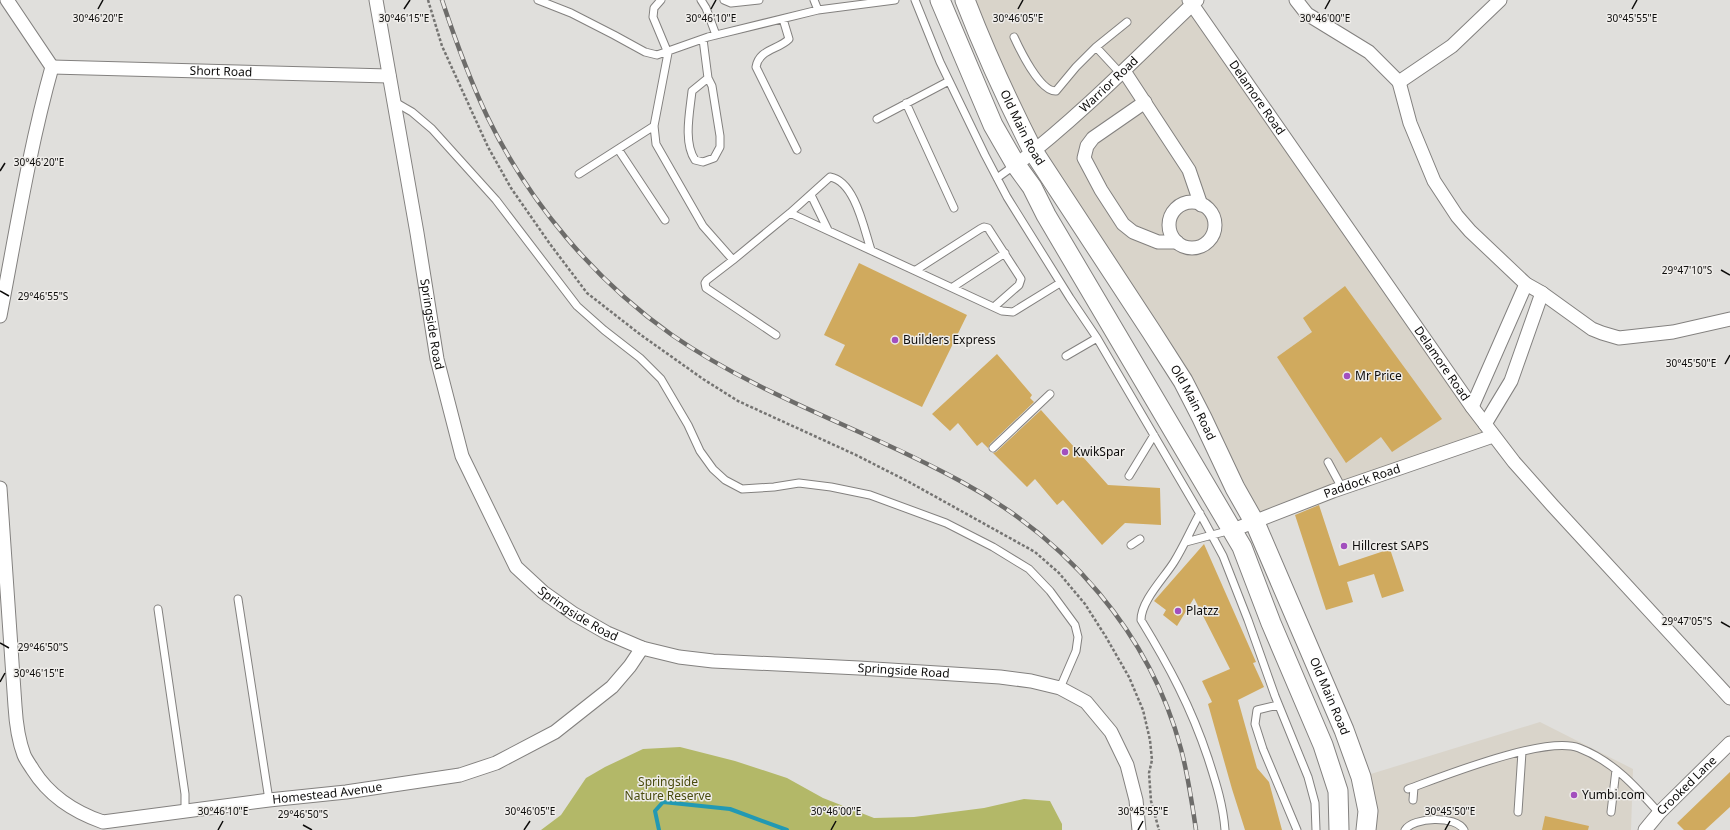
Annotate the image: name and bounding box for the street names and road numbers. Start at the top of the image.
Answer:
street label: Warrior Road [1075,52,1142,116]
street label: Delamore Road [1225,57,1289,138]
street label: Short Road [189,62,252,80]
street label: Old Main Road [996,87,1049,169]
street label: Springside Road [416,277,448,371]
street label: Delamore Road [1410,323,1474,404]
street label: Old Main Road [1167,361,1220,443]
street label: Paddock Road [1321,459,1403,502]
street label: Springside Road [534,582,621,645]
street label: Old Main Road [1306,654,1354,737]
street label: Springside Road [857,659,950,682]
street label: Crooked Lane [1653,752,1720,819]
street label: Homestead Avenue [271,778,383,808]

